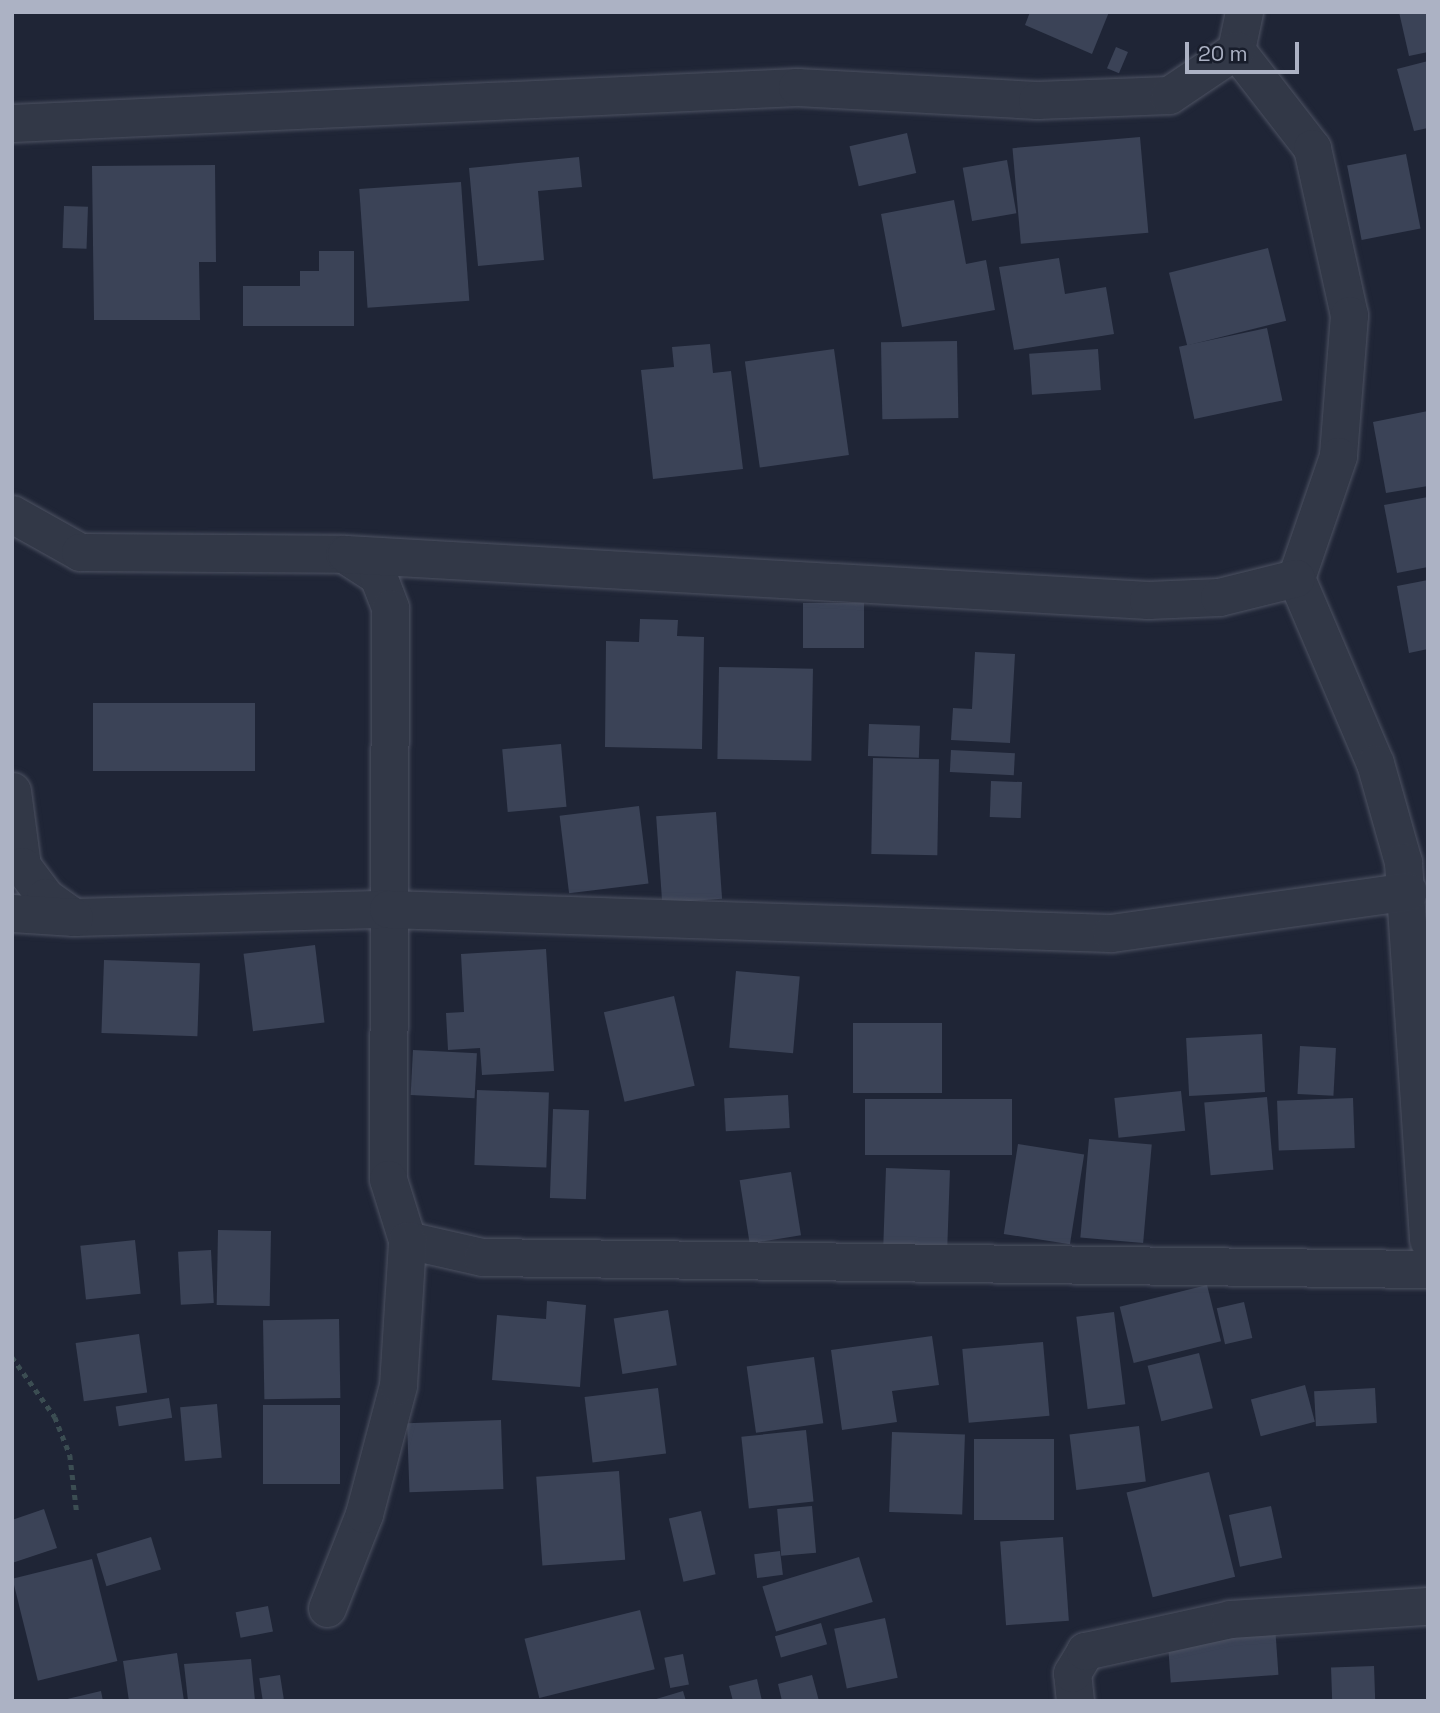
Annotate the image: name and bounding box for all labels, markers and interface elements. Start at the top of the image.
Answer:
scale bar [1188,28,1302,72]
text: 20 m [1198,40,1248,67]

